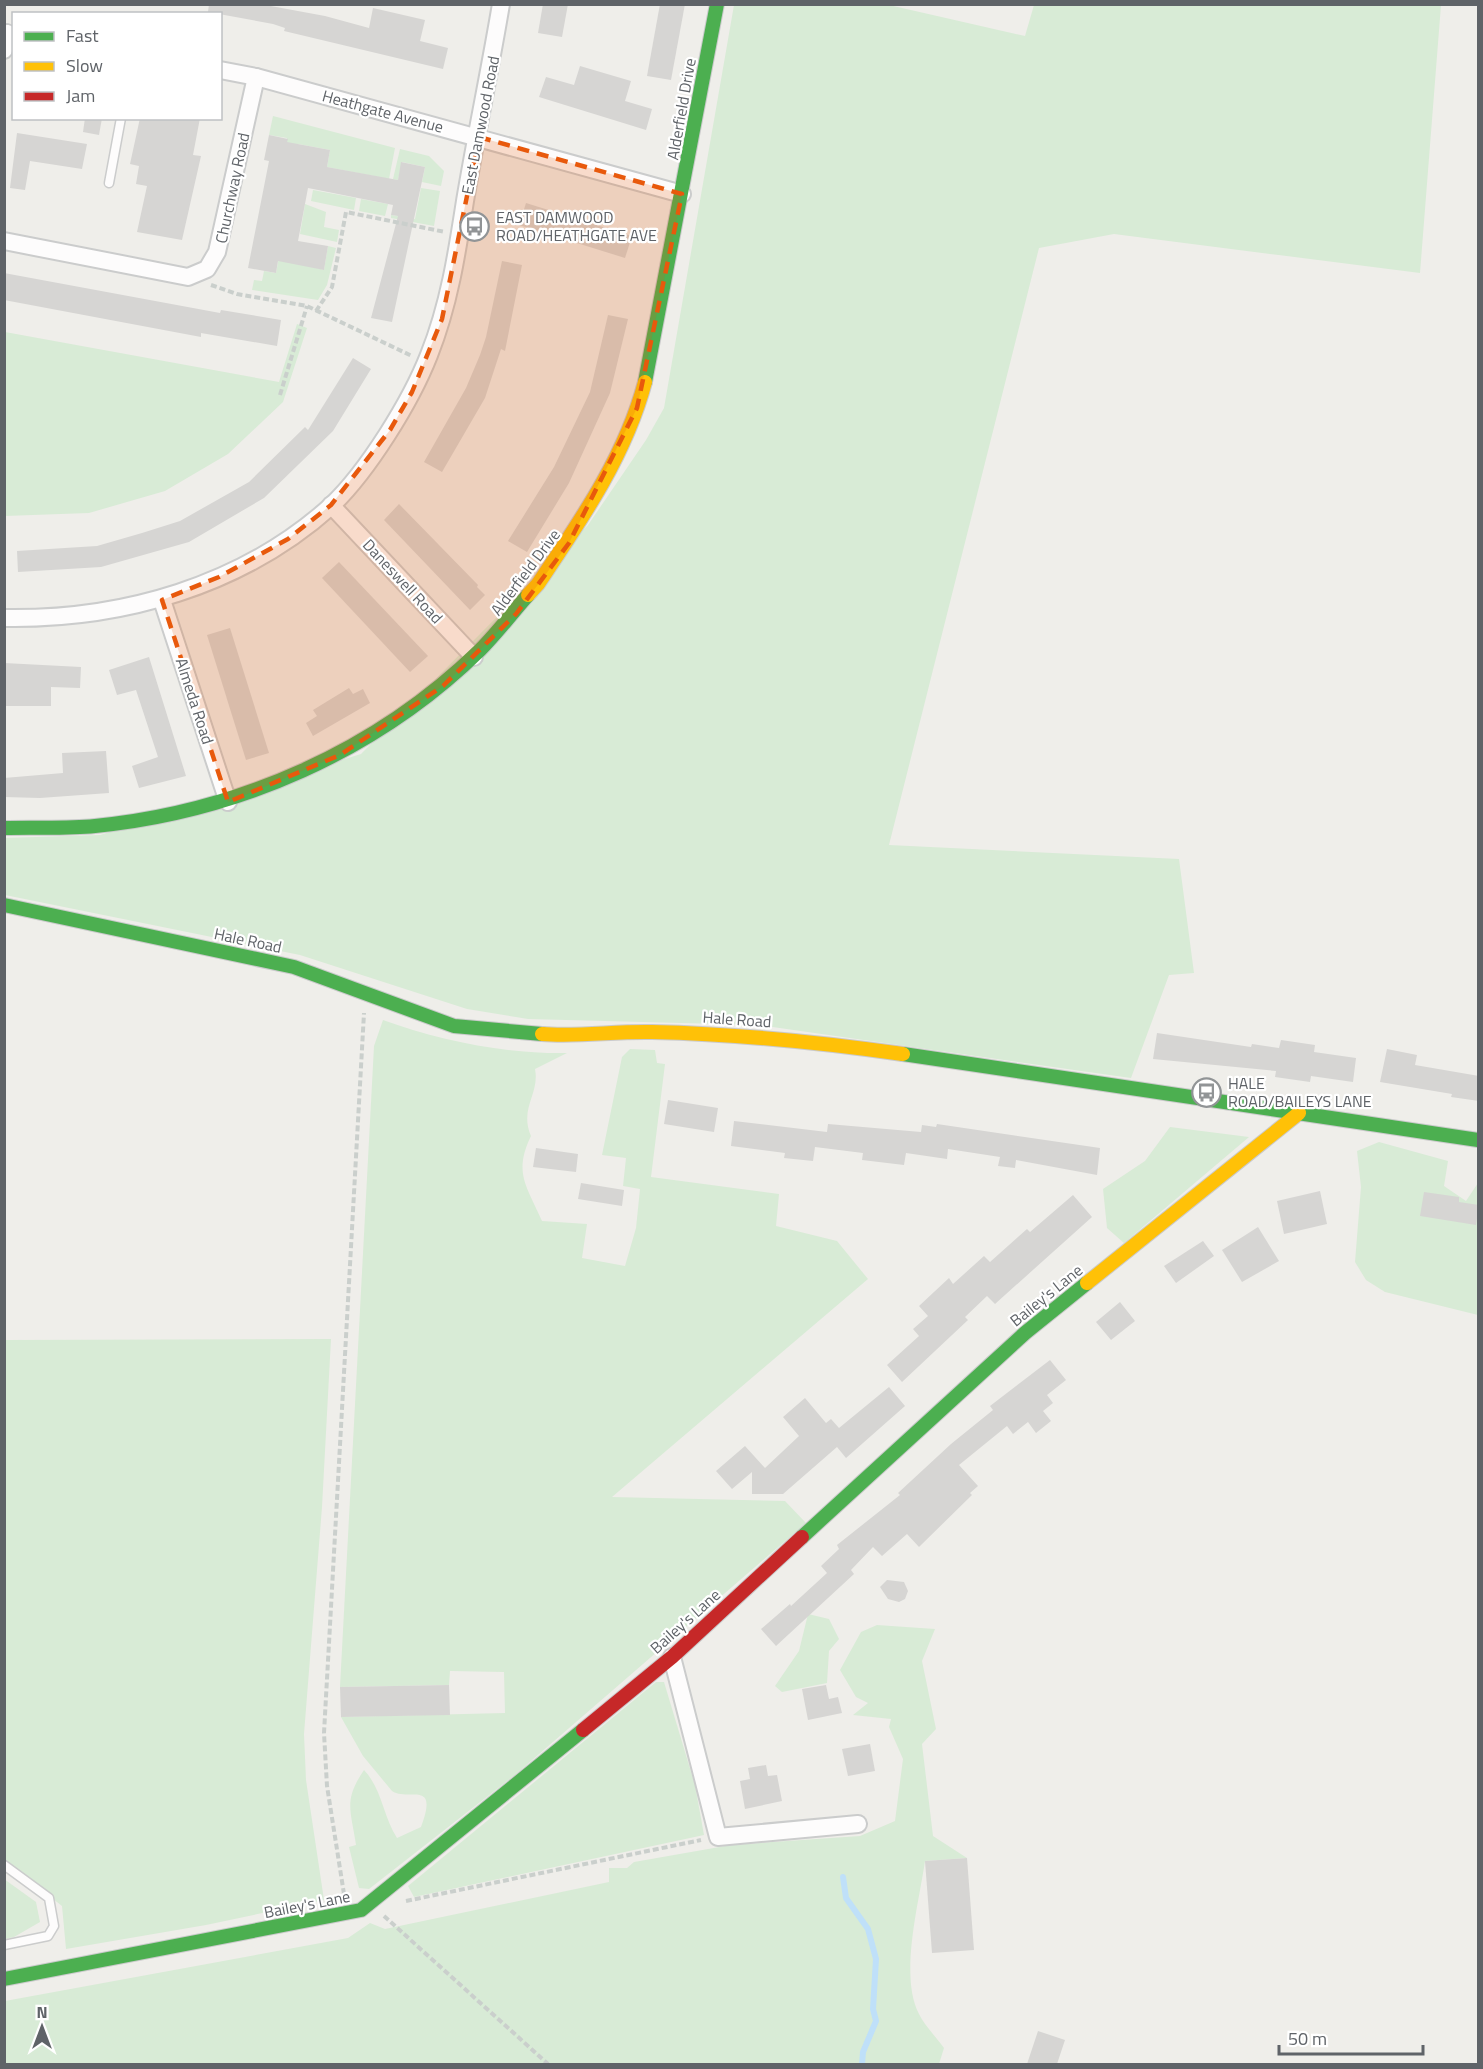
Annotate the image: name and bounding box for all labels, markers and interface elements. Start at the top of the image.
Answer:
legend [12,12,222,120]
text: Fast [66,22,99,49]
text: Slow [66,52,103,79]
street label: East Damwood Road [455,54,505,196]
street label: Alderfield Drive [660,56,702,162]
text: Jam [66,82,95,109]
street label: Heathgate Avenue [320,83,446,139]
street label: Churchway Road [209,130,255,246]
place label: EAST DAMWOOD ROAD/HEATHGATE AVE [496,205,657,247]
bus stop icon: EAST DAMWOOD ROAD/HEATHGATE AVE [459,210,491,242]
street label: Alderfield Drive [484,524,566,620]
street label: Daneswell Road [357,533,449,629]
street label: Almeda Road [170,655,220,747]
street label: Hale Road [212,921,284,959]
street label: Hale Road [702,1005,772,1033]
place label: HALE ROAD/BAILEYS LANE [1228,1071,1372,1113]
bus stop icon: HALE ROAD/BAILEYS LANE [1191,1076,1223,1108]
street label: Bailey's Lane [1005,1258,1087,1332]
street label: Bailey's Lane [645,1583,725,1659]
street label: Bailey's Lane [262,1884,352,1924]
north arrow [12,1997,72,2057]
text: N [36,2000,48,2024]
scale bar [1279,2018,1423,2056]
text: 50 m [1288,2025,1327,2052]

